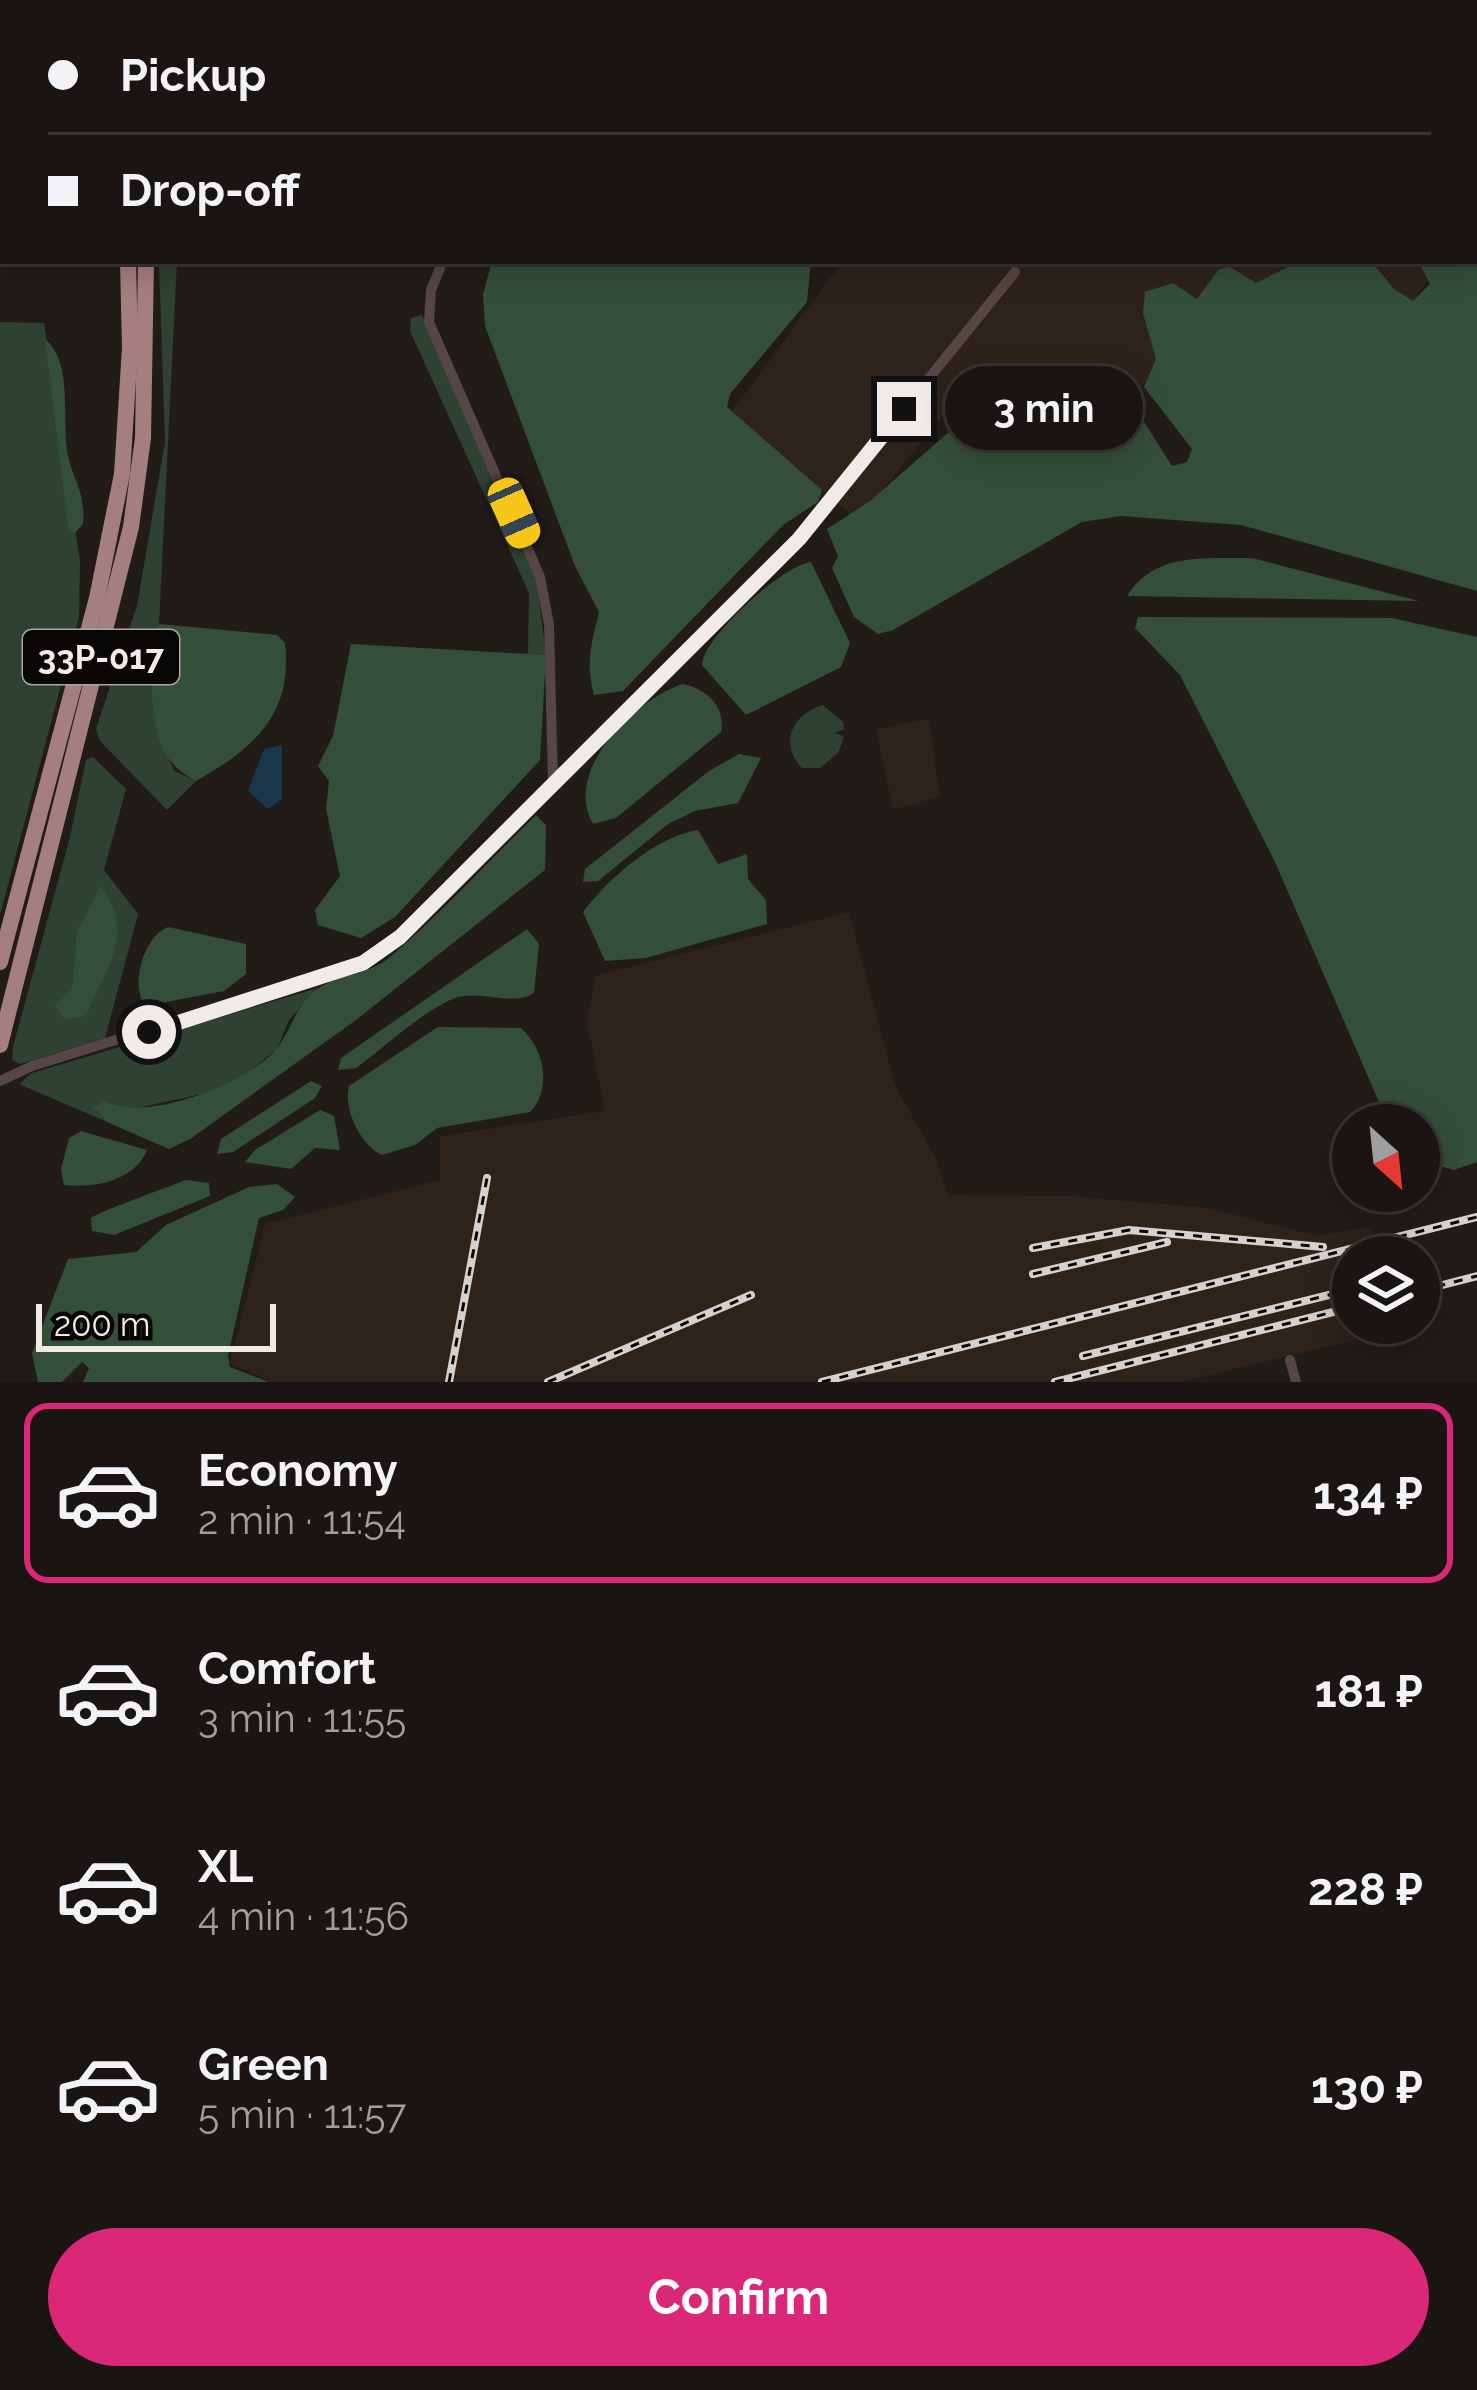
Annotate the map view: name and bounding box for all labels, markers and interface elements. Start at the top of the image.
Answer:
text: Pickup [120,49,266,102]
text: Drop-off [120,164,300,217]
callout: 3 min [946,367,1144,451]
route end [877,382,931,436]
text: 3 min [994,385,1094,431]
car [483,473,545,553]
road number: 33Р-017 [23,630,179,684]
route start [122,1005,176,1059]
north arrow [1332,1104,1440,1212]
map controls [1332,1104,1440,1344]
button: layers [1332,1236,1440,1344]
scale bar [36,1298,276,1351]
text: 200 m [54,1305,150,1344]
icon: car [54,1439,162,1547]
text: Economy [198,1444,398,1497]
text: 134 ₽ [1313,1467,1423,1520]
text: 2 min · 11:54 [198,1497,406,1543]
icon: car [54,1637,162,1745]
text: Comfort [198,1642,376,1695]
text: 181 ₽ [1314,1665,1423,1718]
text: 3 min · 11:55 [198,1695,406,1741]
icon: car [54,1835,162,1943]
text: XL [198,1840,253,1893]
text: 228 ₽ [1308,1863,1423,1916]
text: 4 min · 11:56 [198,1893,409,1939]
icon: car [54,2033,162,2141]
text: Green [198,2038,329,2091]
text: 130 ₽ [1311,2061,1423,2114]
text: 5 min · 11:57 [198,2091,406,2137]
button: Confirm [48,2228,1429,2366]

